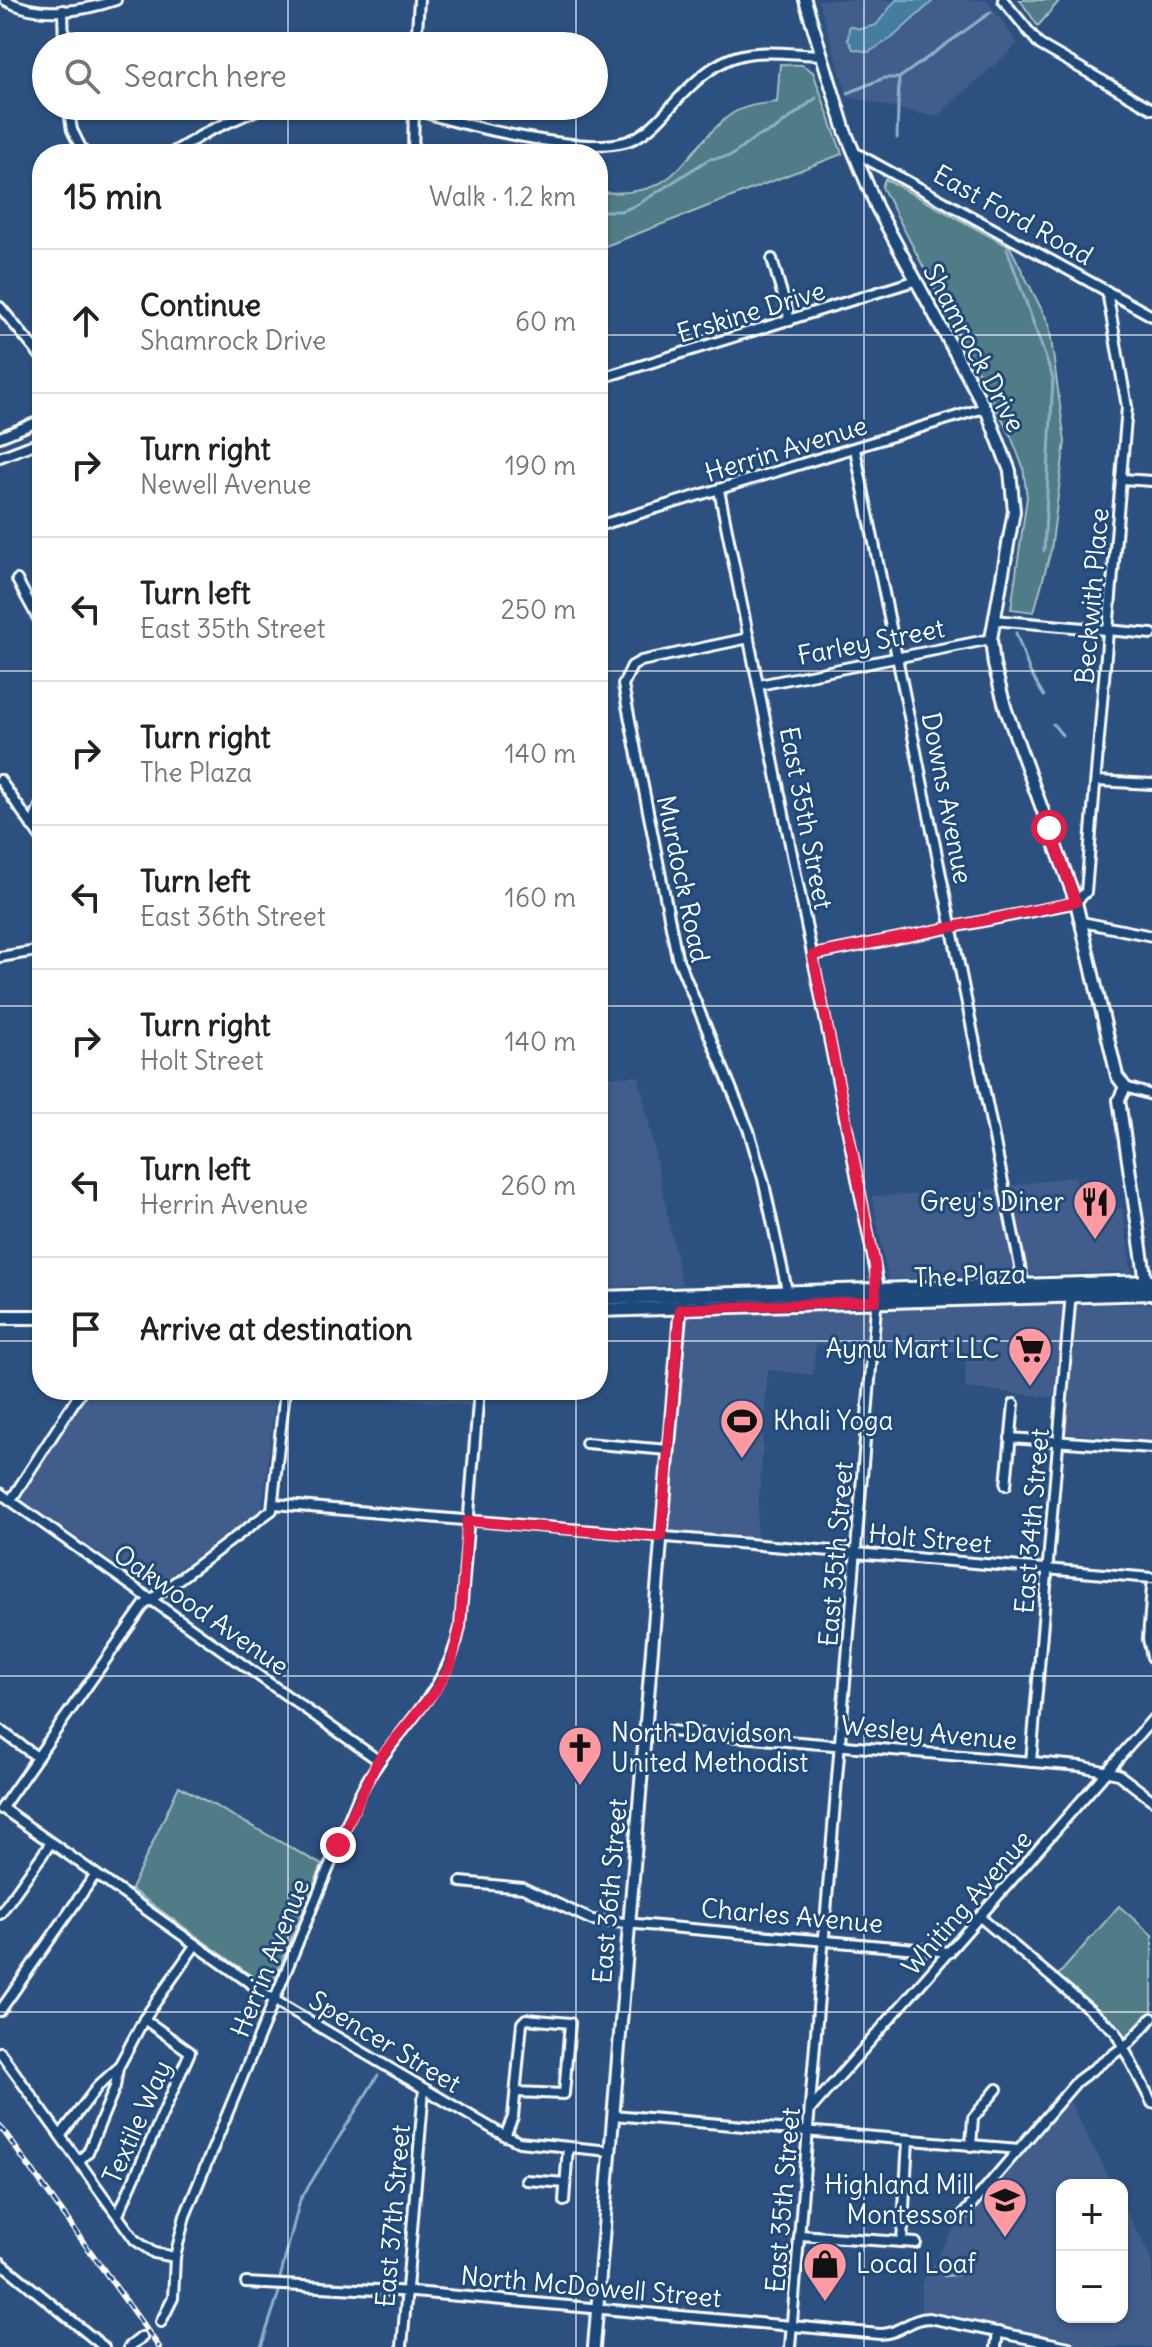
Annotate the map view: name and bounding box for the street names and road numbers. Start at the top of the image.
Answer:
street label: East Ford Road [928,157,1099,272]
street label: Shamrock Drive [916,258,1033,438]
street label: Erskine Drive [673,273,829,350]
street label: Herrin Avenue [701,408,871,489]
street label: Beckwith Place [1067,507,1116,685]
street label: Farley Street [795,611,947,672]
street label: Downs Avenue [915,709,980,886]
street label: East 35th Street [773,724,840,912]
street label: Murdock Road [650,792,717,965]
street label: The Plaza [913,1257,1027,1294]
street label: East 34th Street [1007,1427,1056,1615]
street label: East 35th Street [811,1460,860,1648]
street label: Holt Street [867,1517,993,1560]
street label: Oakwood Avenue [107,1537,295,1682]
street label: Wesley Avenue [840,1708,1018,1757]
street label: East 36th Street [585,1797,634,1985]
street label: Whiting Avenue [894,1823,1039,1982]
street label: Herrin Avenue [223,1874,316,2042]
street label: Charles Avenue [700,1891,884,1940]
street label: Spencer Street [303,1983,467,2100]
street label: Textile Way [95,2055,178,2189]
street label: East 35th Street [758,2106,807,2294]
street label: East 37th Street [368,2123,417,2309]
street label: North McDowell Street [459,2259,723,2314]

